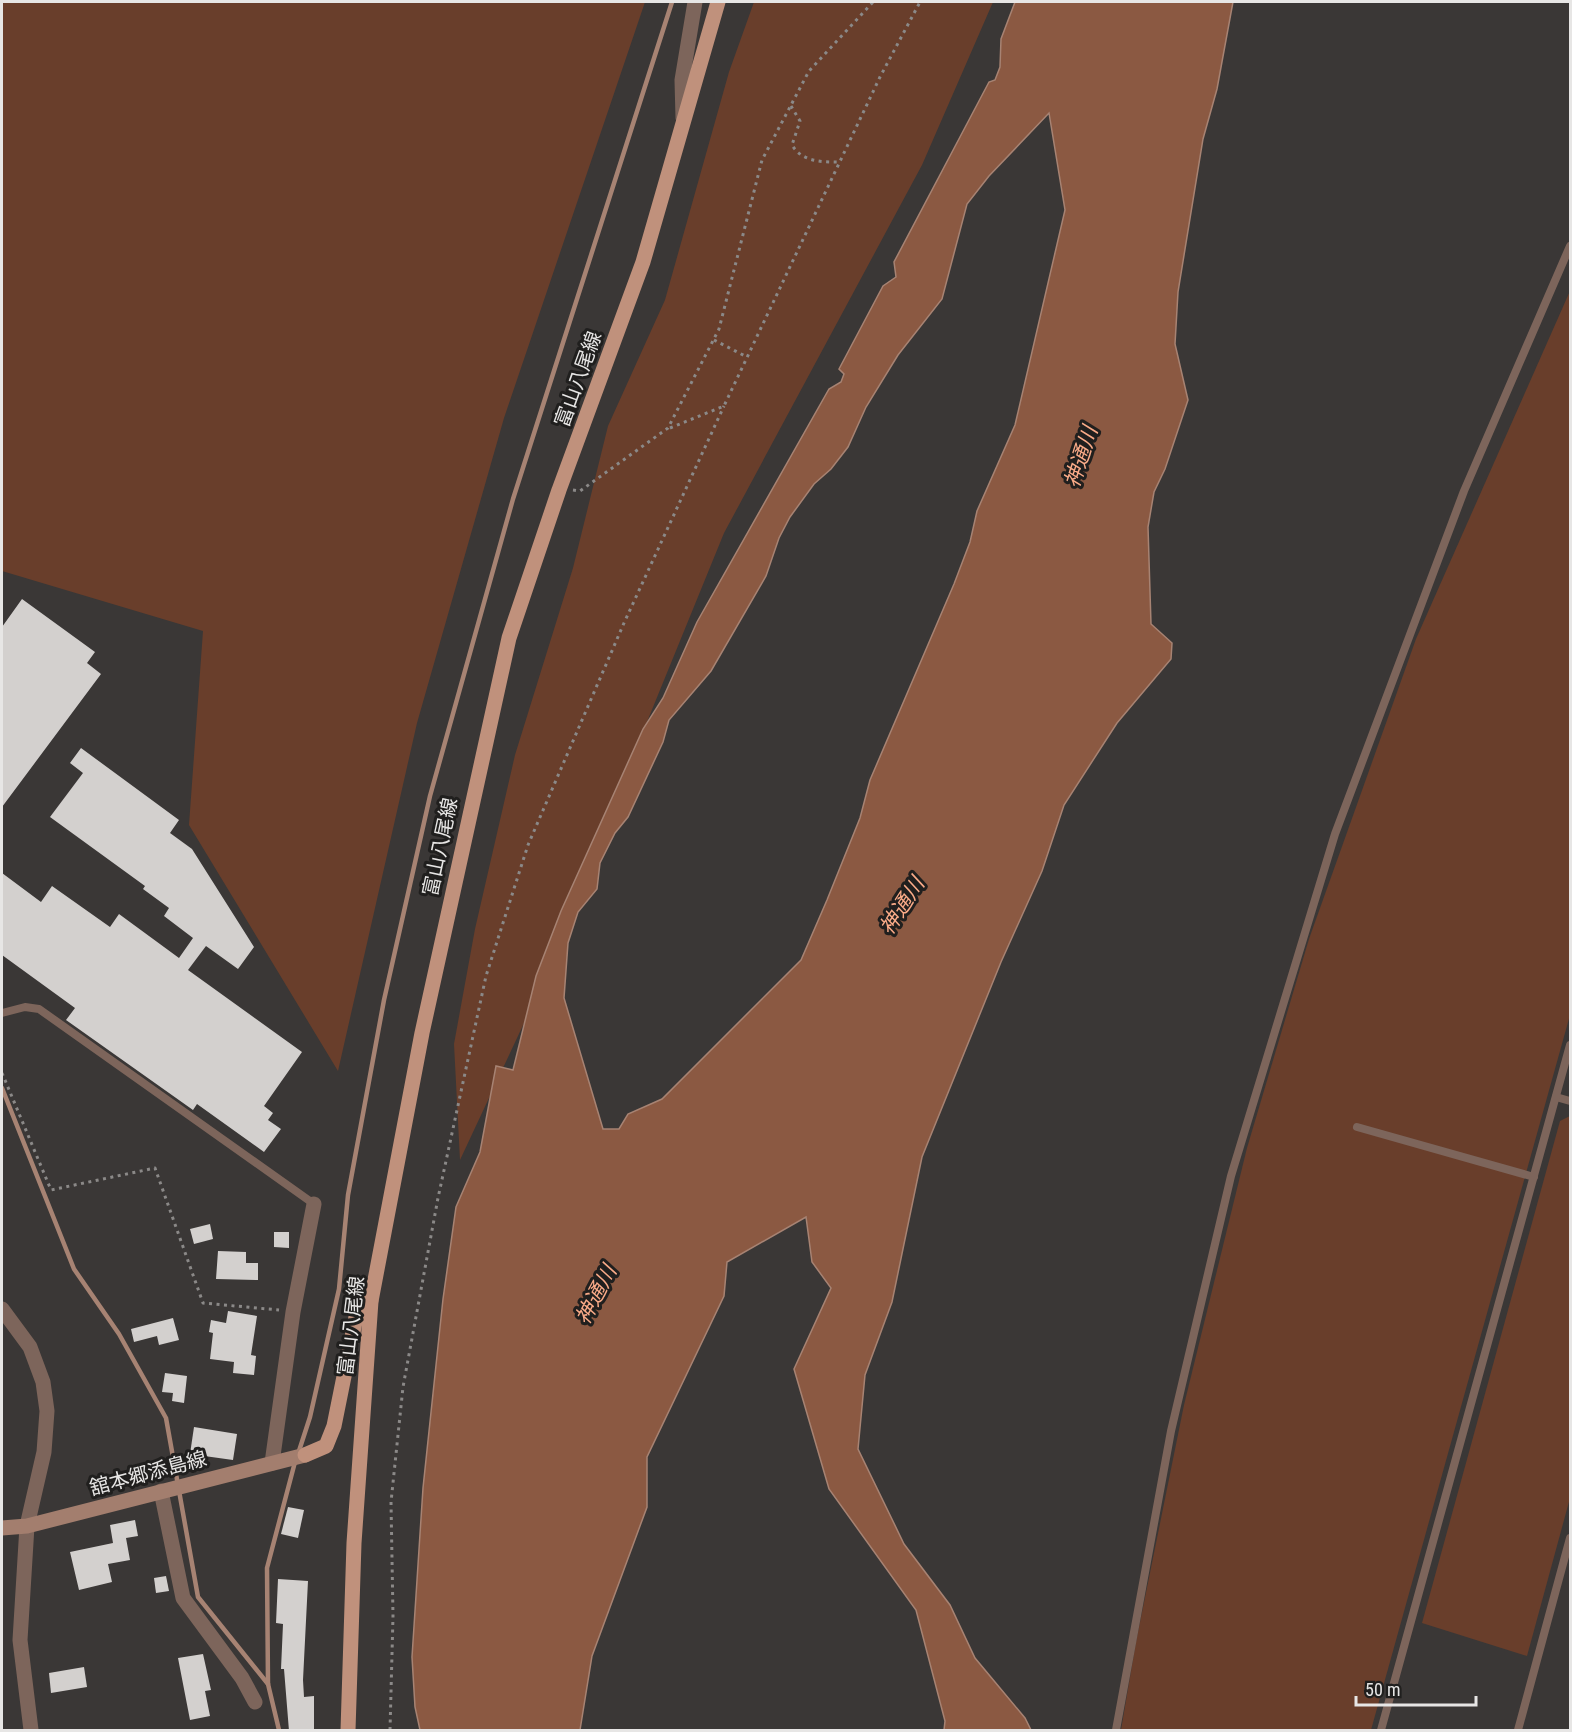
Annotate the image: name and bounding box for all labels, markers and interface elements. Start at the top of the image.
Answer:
street label: 富山八尾線 [550,328,606,430]
water label: 神通川 [1060,421,1103,491]
street label: 富山八尾線 [418,796,462,898]
water label: 神通川 [875,871,930,939]
water label: 神通川 [571,1260,622,1328]
street label: 富山八尾線 [333,1275,369,1377]
street label: 舘本郷添島線 [87,1446,209,1500]
scale bar [1356,1669,1476,1707]
text: 50 m [1365,1679,1400,1700]

